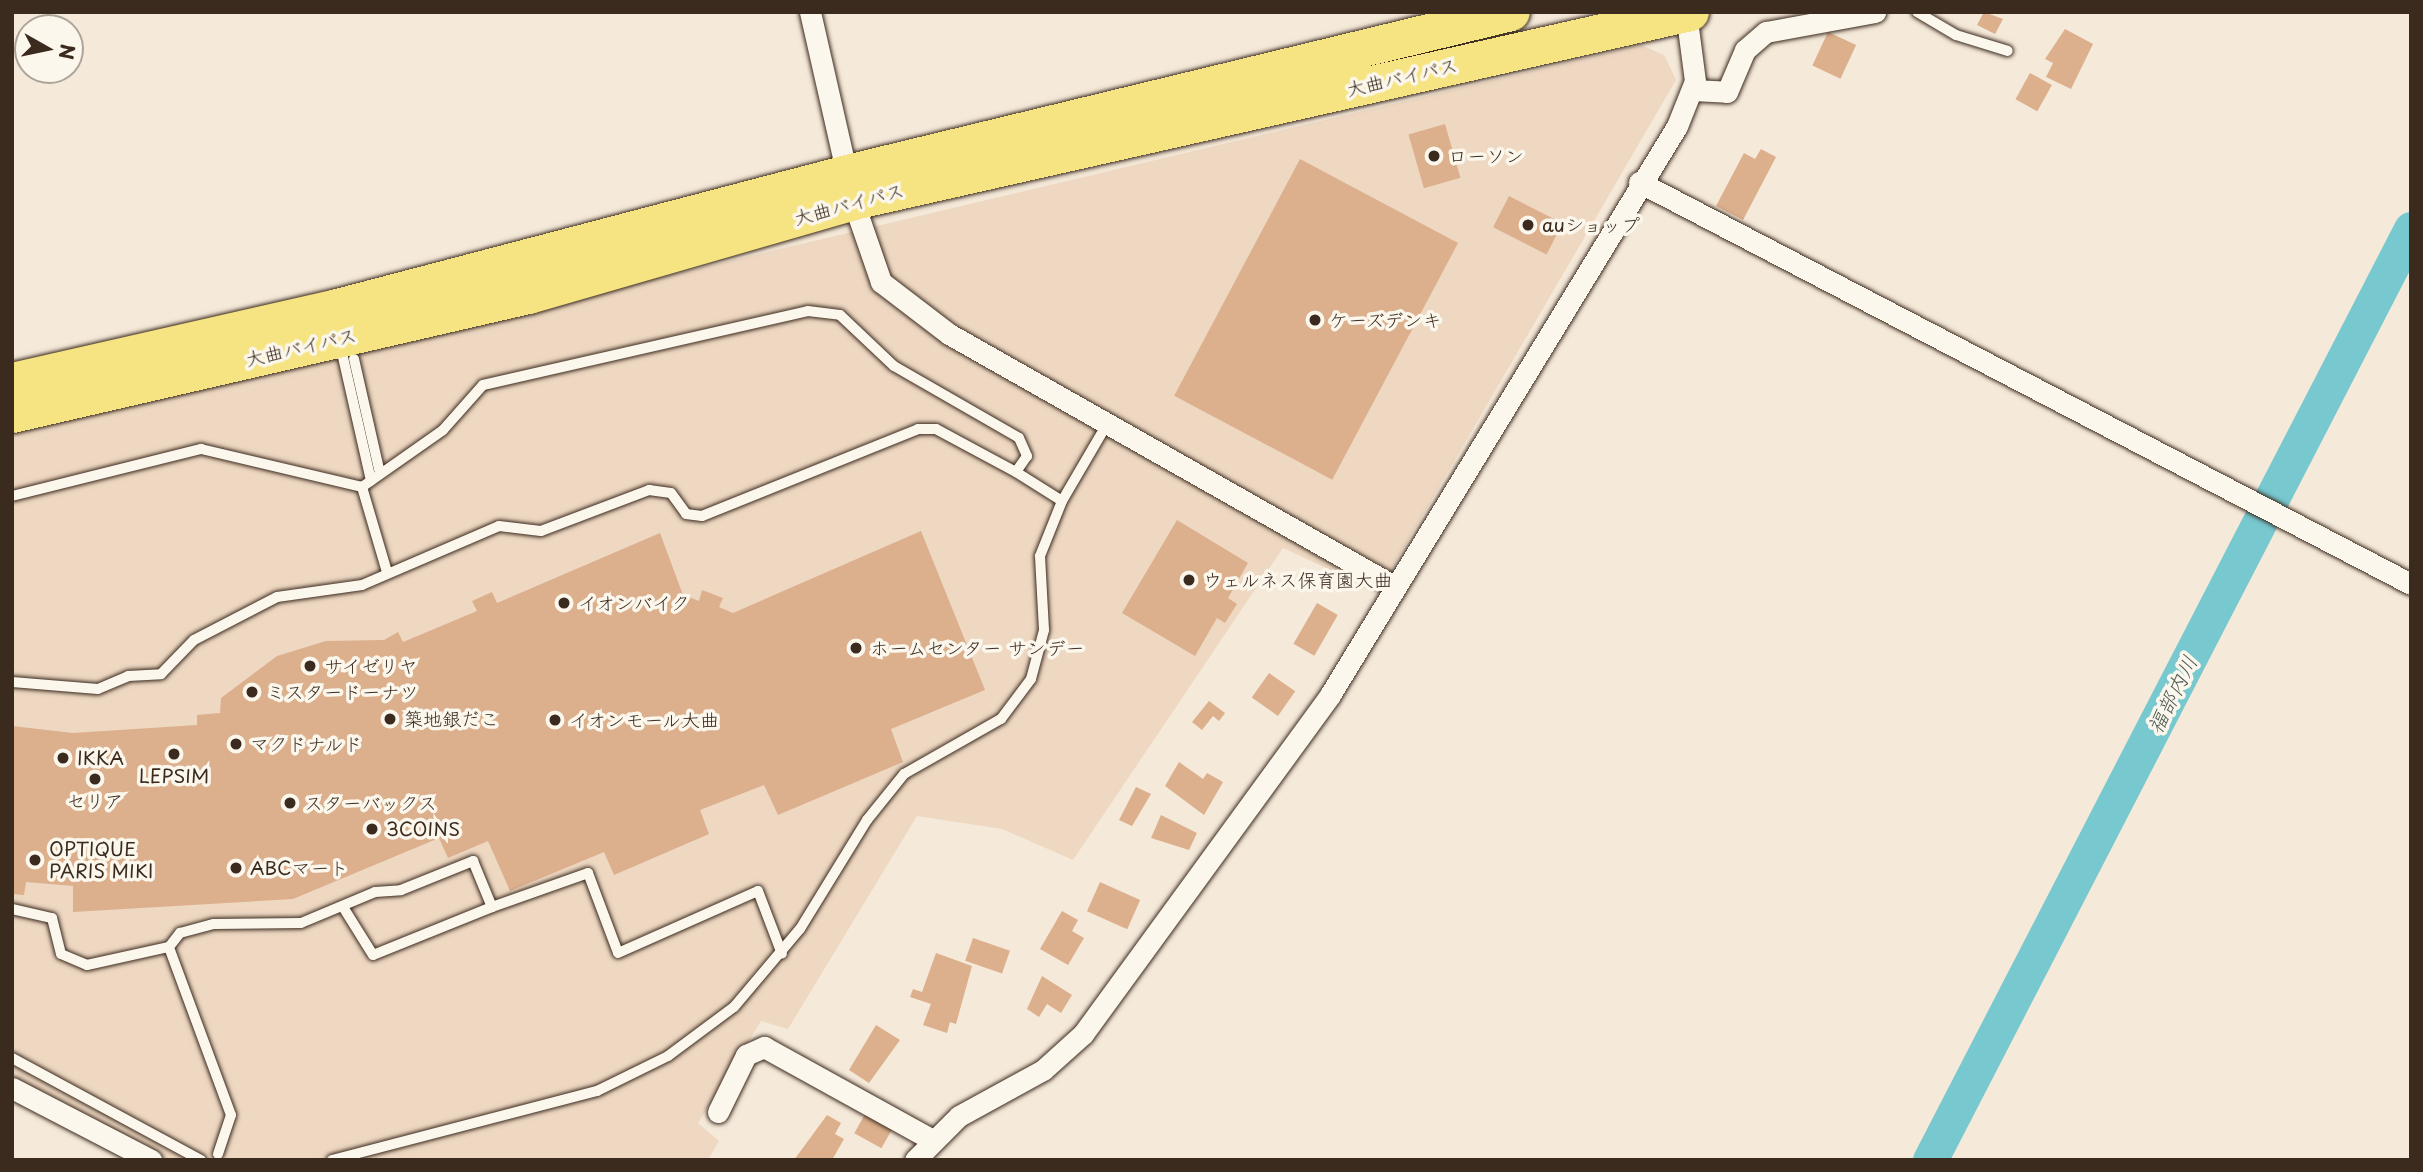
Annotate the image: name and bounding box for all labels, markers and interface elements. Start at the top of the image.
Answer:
north arrow [14,14,84,84]
text: N [53,42,83,62]
street label: 大曲バイパス [1344,53,1460,101]
place label: ローソン [1448,145,1524,167]
marker: ローソン [1426,148,1442,164]
street label: 大曲バイパス [791,178,907,230]
place label: auショップ [1542,214,1641,236]
marker: auショップ [1520,217,1536,233]
place label: ケーズデンキ [1329,309,1443,331]
marker: ケーズデンキ [1307,312,1323,328]
street label: 大曲バイパス [243,323,359,371]
place label: ウェルネス保育園大曲 [1203,569,1393,591]
marker: ウェルネス保育園大曲 [1181,572,1197,588]
place label: イオンバイク [578,592,692,614]
marker: イオンバイク [556,595,572,611]
place label: ホームセンター サンデー [870,637,1085,659]
marker: ホームセンター サンデー [848,640,864,656]
water label: 福部内川 [2141,651,2201,737]
place label: サイゼリヤ [324,655,419,677]
marker: サイゼリヤ [302,658,318,674]
place label: ミスタードーナツ [266,681,418,703]
marker: ミスタードーナツ [244,684,260,700]
place label: 築地銀だこ [404,708,499,730]
place label: イオンモール大曲 [569,709,721,731]
marker: 築地銀だこ [382,711,398,727]
marker: イオンモール大曲 [547,712,563,728]
place label: マクドナルド [250,733,364,755]
marker: マクドナルド [228,736,244,752]
marker: LEPSIM [166,746,182,762]
place label: IKKA [77,747,124,769]
marker: IKKA [55,750,71,766]
place label: LEPSIM [139,765,209,787]
marker: セリア [87,771,103,787]
place label: セリア [67,790,123,812]
place label: スターバックス [304,792,437,814]
marker: スターバックス [282,795,298,811]
place label: 3COINS [386,818,460,840]
marker: 3COINS [364,821,380,837]
place label: OPTIQUE PARIS MIKI [49,838,154,882]
marker: OPTIQUE PARIS MIKI [27,852,43,868]
place label: ABCマート [250,857,349,879]
marker: ABCマート [228,860,244,876]

